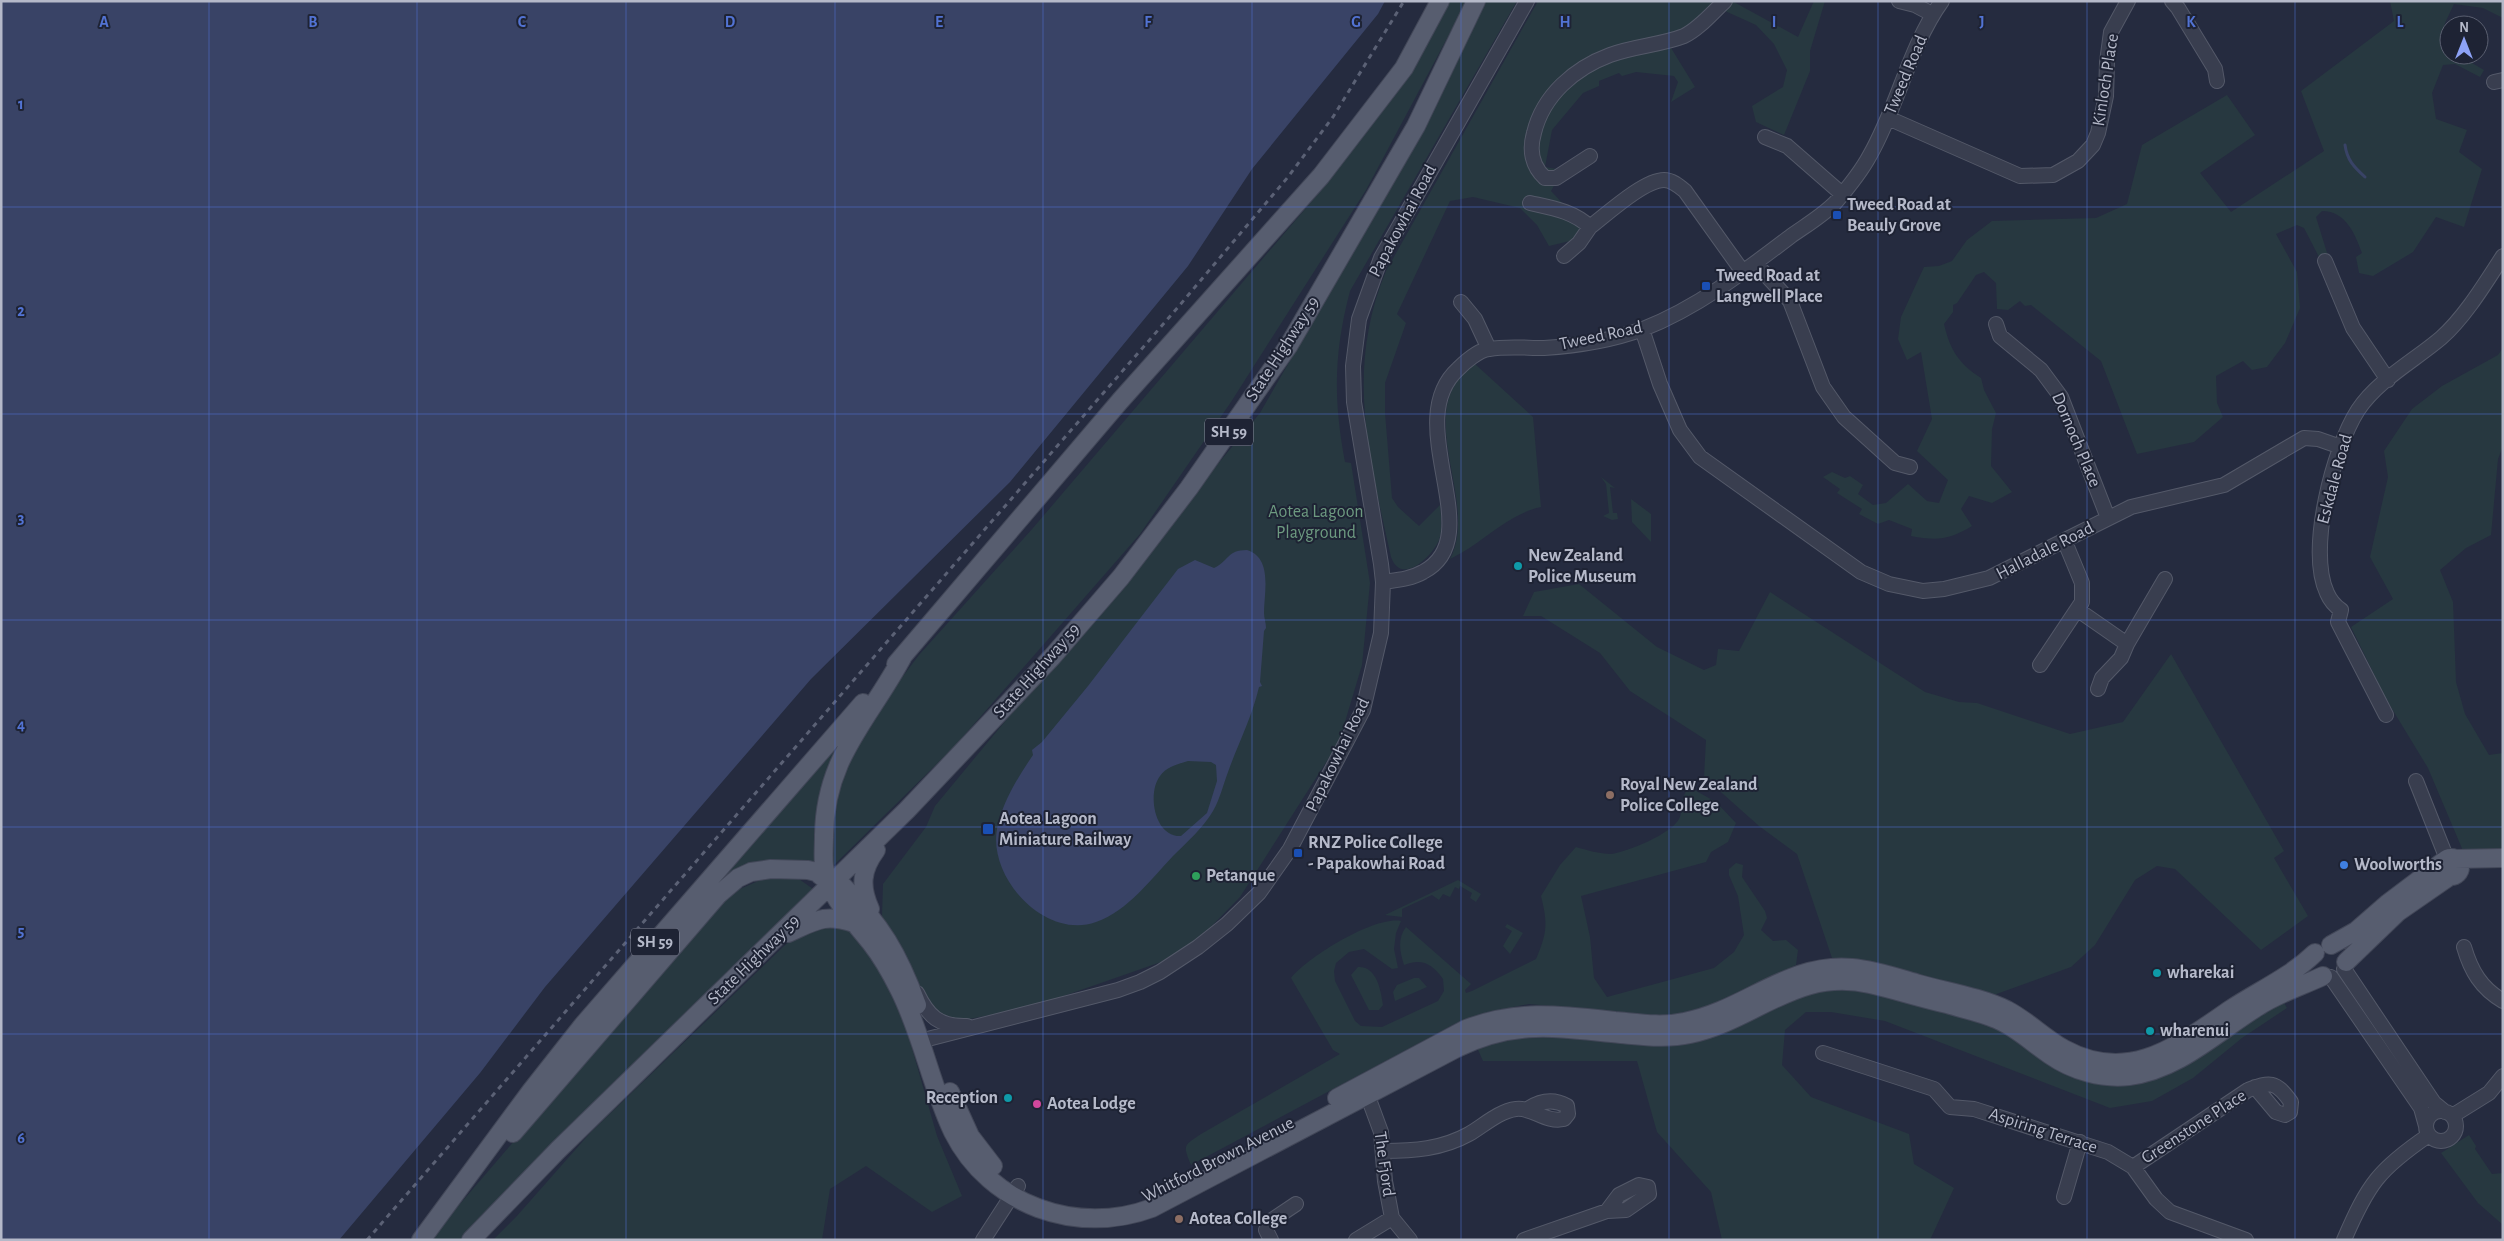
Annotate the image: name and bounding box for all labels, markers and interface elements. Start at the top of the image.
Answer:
text: A [99,14,109,30]
text: B [308,14,318,30]
text: C [518,14,527,30]
text: D [725,14,736,30]
text: E [935,14,943,30]
text: F [1144,14,1152,30]
text: G [1351,14,1361,30]
text: H [1559,14,1571,30]
text: I [1772,14,1776,30]
text: J [1979,14,1985,30]
text: K [2186,14,2196,30]
text: L [2397,14,2404,30]
north arrow [2439,15,2489,65]
text: N [2459,21,2469,35]
street label: Kinloch Place [2090,32,2122,128]
street label: Tweed Road [1881,33,1931,117]
text: 1 [18,96,24,112]
street label: Papakowhai Road [1366,162,1440,280]
place label: Tweed Road at Beauly Grove [1847,196,1951,235]
marker: Tweed Road at Beauly Grove [1831,209,1843,221]
place label: Tweed Road at Langwell Place [1716,267,1823,306]
marker: Tweed Road at Langwell Place [1700,280,1712,292]
street label: State Highway 59 [1243,294,1323,404]
text: 2 [17,303,25,319]
street label: Tweed Road [1558,318,1644,354]
street label: Dornoch Place [2048,390,2104,490]
road number: SH 59 [1205,418,1253,446]
street label: Eskdale Road [2314,432,2356,526]
park label: Aotea Lagoon Playground [1268,503,1364,542]
text: 3 [18,510,25,526]
street label: Halladale Road [1993,519,2097,583]
place label: New Zealand Police Museum [1528,547,1637,586]
marker: New Zealand Police Museum [1512,560,1524,572]
street label: State Highway 59 [990,620,1084,722]
street label: Papakowhai Road [1303,695,1373,815]
text: 4 [17,717,25,733]
place label: Royal New Zealand Police College [1620,776,1758,815]
marker: Royal New Zealand Police College [1604,789,1616,801]
place label: Aotea Lagoon Miniature Railway [999,810,1132,849]
marker: Aotea Lagoon Miniature Railway [981,822,995,836]
place label: RNZ Police College - Papakowhai Road [1308,834,1445,873]
marker: RNZ Police College - Papakowhai Road [1292,847,1304,859]
place label: Woolworths [2354,856,2442,874]
marker: Woolworths [2338,859,2350,871]
place label: Petanque [1206,867,1275,885]
marker: Petanque [1190,870,1202,882]
street label: State Highway 59 [704,912,804,1008]
text: 5 [18,923,25,939]
road number: SH 59 [631,929,679,956]
place label: wharekai [2167,964,2234,982]
marker: wharekai [2151,967,2163,979]
place label: wharenui [2160,1022,2229,1040]
marker: wharenui [2144,1025,2156,1037]
street label: Greenstone Place [2138,1087,2250,1167]
place label: Reception [926,1089,998,1107]
marker: Reception [1002,1092,1014,1104]
place label: Aotea Lodge [1047,1095,1136,1113]
marker: Aotea Lodge [1031,1098,1043,1110]
street label: Aspiring Terrace [1987,1105,2099,1157]
street label: Whitford Brown Avenue [1139,1114,1297,1206]
text: 6 [17,1130,25,1146]
street label: The Fjord [1371,1130,1397,1198]
place label: Aotea College [1189,1210,1287,1228]
marker: Aotea College [1173,1213,1185,1225]

